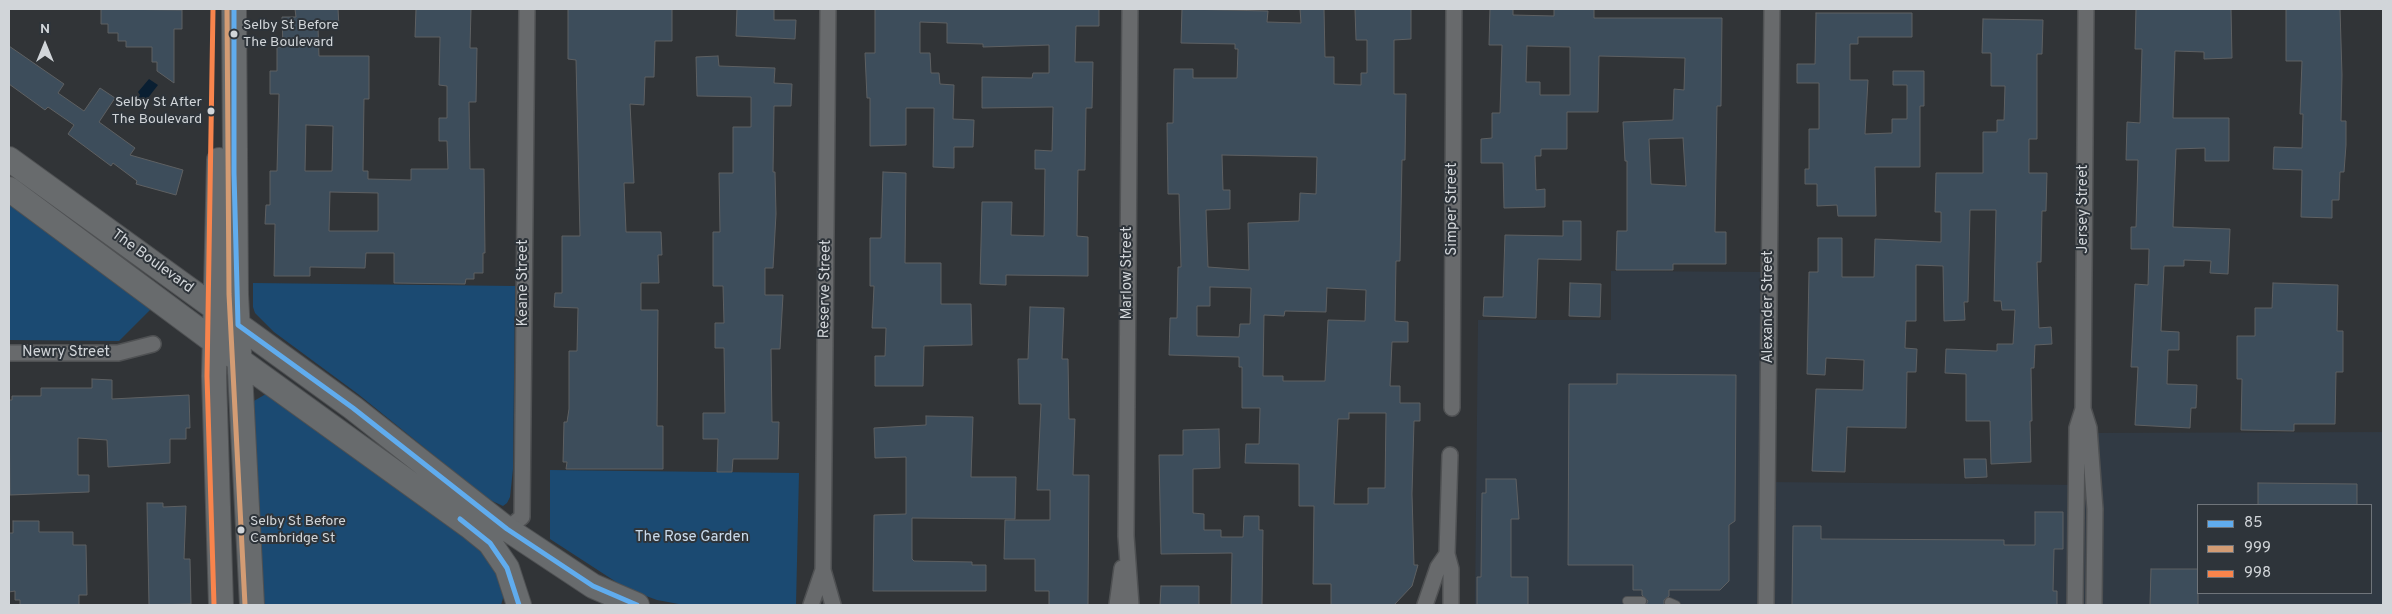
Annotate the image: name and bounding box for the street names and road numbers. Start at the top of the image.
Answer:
street label: Simper Street [1444,162,1462,256]
street label: Jersey Street [2075,164,2093,254]
street label: The Boulevard [108,226,196,298]
street label: Marlow Street [1119,226,1137,320]
street label: Keane Street [515,239,533,327]
street label: Reserve Street [816,239,836,339]
street label: Alexander Street [1760,250,1778,364]
street label: Newry Street [22,344,110,362]

